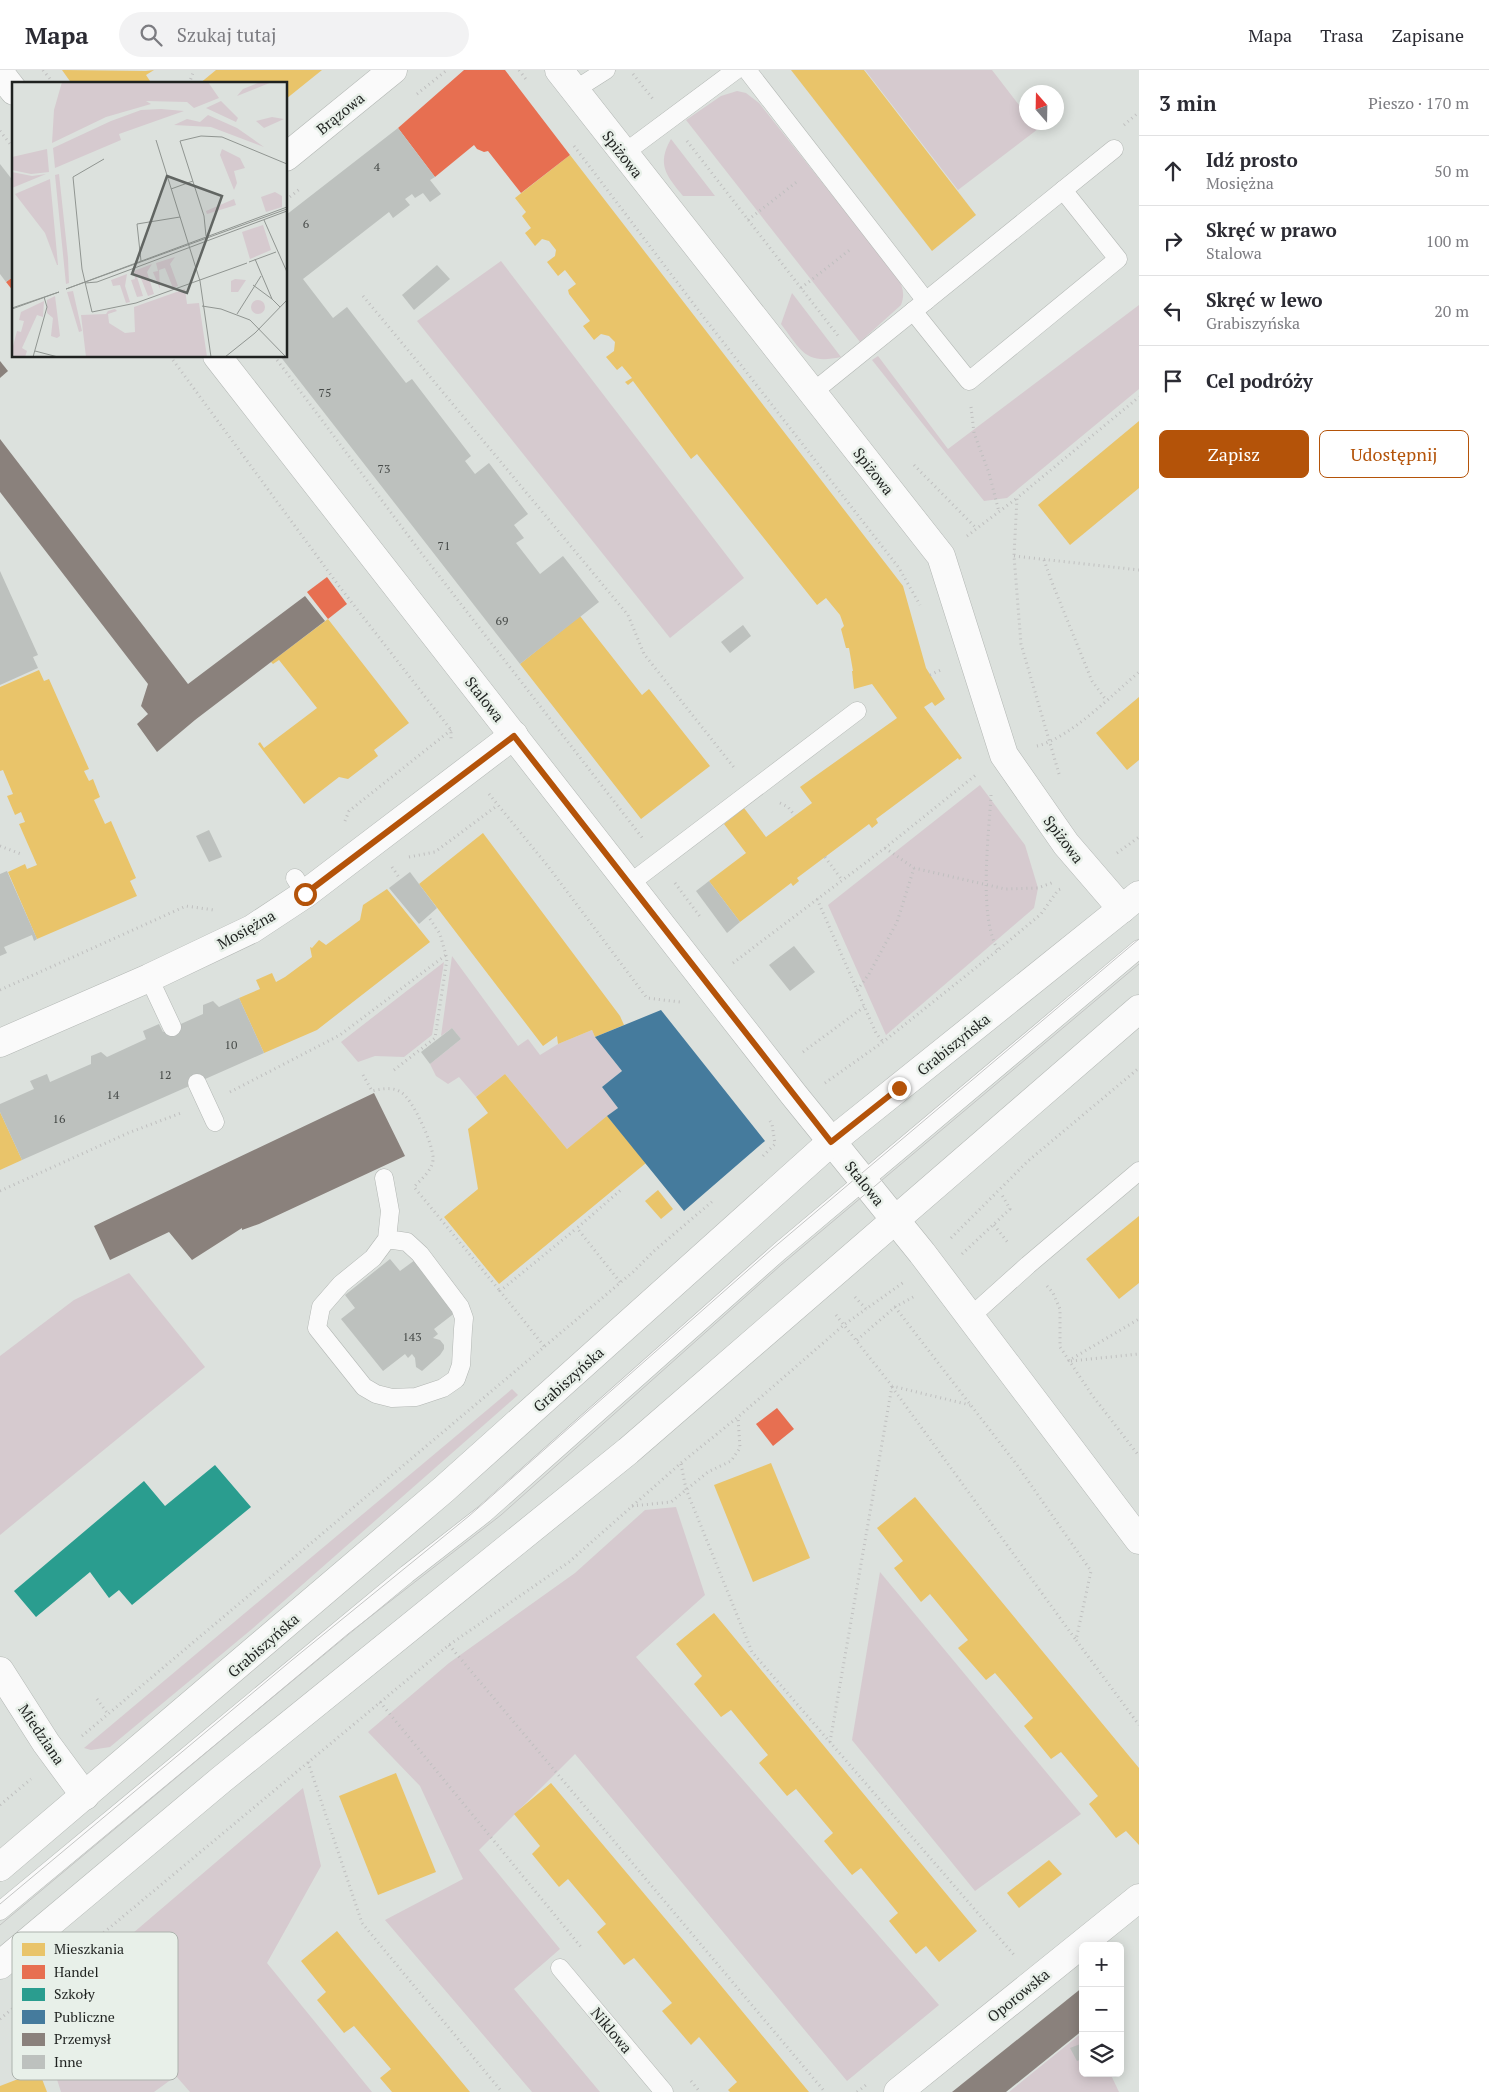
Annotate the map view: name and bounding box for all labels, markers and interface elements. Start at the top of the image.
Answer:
search box [119,12,469,57]
text: Mapa [25,19,89,51]
icon: search [137,21,165,49]
text: Szukaj tutaj [177,22,277,47]
text: Mapa [1248,23,1292,47]
text: Trasa [1320,23,1364,47]
text: Zapisane [1392,23,1464,47]
inset map [12,82,288,358]
north arrow [1019,85,1064,130]
street label: Brązowa [312,87,369,138]
text: 3 min [1159,89,1216,117]
text: Pieszo · 170 m [1368,92,1469,114]
street label: Spiżowa [598,126,648,182]
text: Idź prosto [1206,147,1298,172]
icon: ahead [1159,157,1187,185]
house number: 4 [374,159,381,174]
text: 50 m [1434,160,1469,182]
text: Mosiężna [1206,172,1274,194]
house number: 6 [303,216,310,231]
text: Skręć w prawo [1206,217,1337,242]
icon: right [1159,227,1187,255]
text: 100 m [1426,230,1469,252]
text: Stalowa [1206,242,1262,264]
text: Skręć w lewo [1206,287,1323,312]
icon: left [1159,297,1187,325]
text: 20 m [1434,300,1469,322]
text: Grabiszyńska [1206,312,1300,334]
icon: arrive [1159,367,1187,395]
text: Cel podróży [1206,368,1313,393]
house number: 75 [319,385,331,400]
button: Zapisz [1159,430,1309,478]
button: Udostępnij [1319,430,1469,478]
street label: Spiżowa [849,443,899,499]
house number: 73 [378,461,390,476]
house number: 71 [438,538,450,553]
house number: 69 [496,613,508,628]
street label: Stalowa [461,672,509,726]
street label: Spiżowa [1040,811,1089,867]
route start [294,883,317,906]
street label: Mosiężna [213,905,279,953]
street label: Grabiszyńska [912,1008,994,1080]
house number: 10 [225,1037,237,1052]
house number: 12 [159,1067,171,1082]
route end [888,1077,911,1100]
house number: 14 [107,1087,120,1102]
house number: 16 [53,1111,66,1126]
street label: Stalowa [841,1156,889,1210]
house number: 143 [402,1329,422,1344]
street label: Grabiszyńska [529,1342,608,1416]
street label: Grabiszyńska [223,1608,303,1682]
street label: Miedziana [14,1700,70,1769]
legend [12,1932,178,2080]
text: Mieszkania [54,1939,124,1958]
map controls [1079,1942,1124,2077]
button: + [1079,1942,1124,1987]
text: Handel [54,1962,99,1981]
street label: Oporowska [983,1964,1054,2026]
text: Szkoły [54,1984,96,2003]
button: − [1079,1987,1124,2032]
street label: Niklowa [587,2003,637,2058]
text: Publiczne [54,2007,115,2026]
text: Przemysł [54,2029,112,2048]
button: layers [1079,2032,1124,2077]
text: Inne [54,2052,83,2071]

